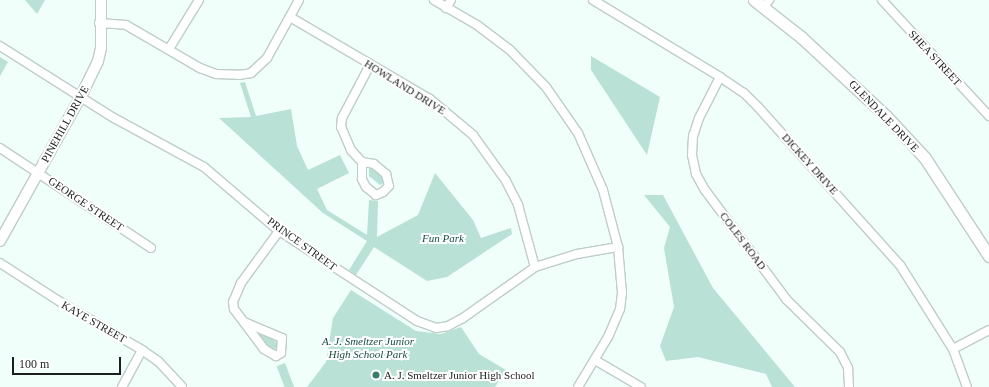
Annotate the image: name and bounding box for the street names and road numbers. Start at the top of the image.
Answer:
street label: SHEA STREET [906,27,964,89]
street label: HOWLAND DRIVE [362,57,448,117]
street label: GLENDALE DRIVE [846,77,922,155]
street label: PINEHILL DRIVE [38,83,92,165]
street label: DICKEY DRIVE [779,131,841,197]
street label: GEORGE STREET [46,174,126,234]
street label: COLES ROAD [717,210,769,272]
street label: PRINCE STREET [265,215,339,273]
street label: KAYE STREET [59,298,129,346]

